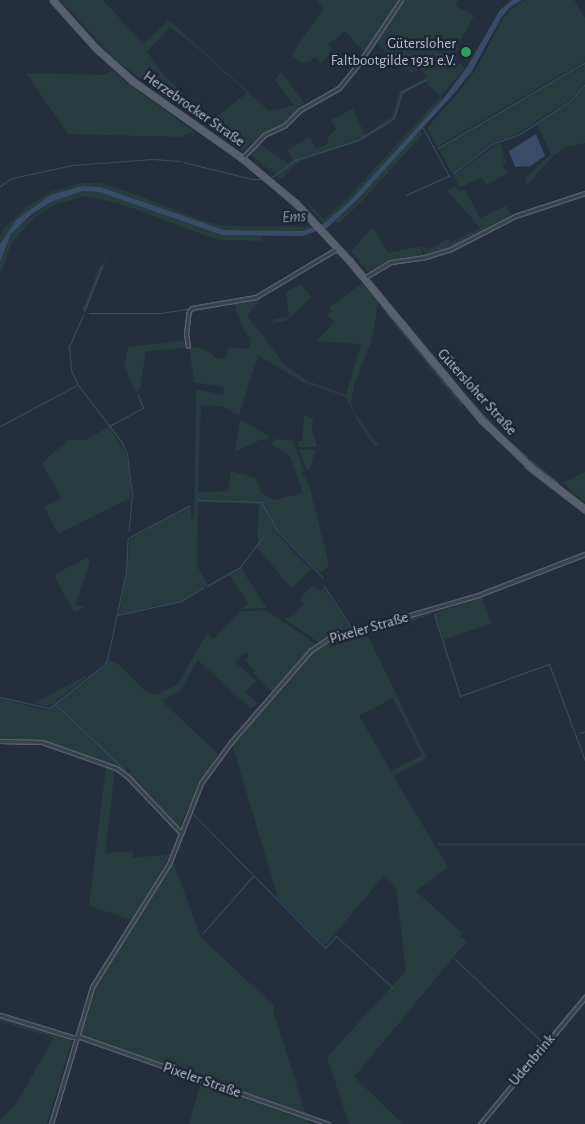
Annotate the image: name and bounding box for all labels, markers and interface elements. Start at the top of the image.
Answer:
place label: Gütersloher Faltbootgilde 1931 e.V. [331,34,456,69]
marker: Gütersloher Faltbootgilde 1931 e.V. [460,46,472,58]
street label: Herzebrocker Straße [140,67,248,151]
water label: Ems [282,207,306,227]
street label: Gütersloher Straße [433,345,521,439]
street label: Pixeler Straße [327,608,411,648]
street label: Udenbrink [505,1030,559,1090]
street label: Pixeler Straße [161,1058,243,1102]

